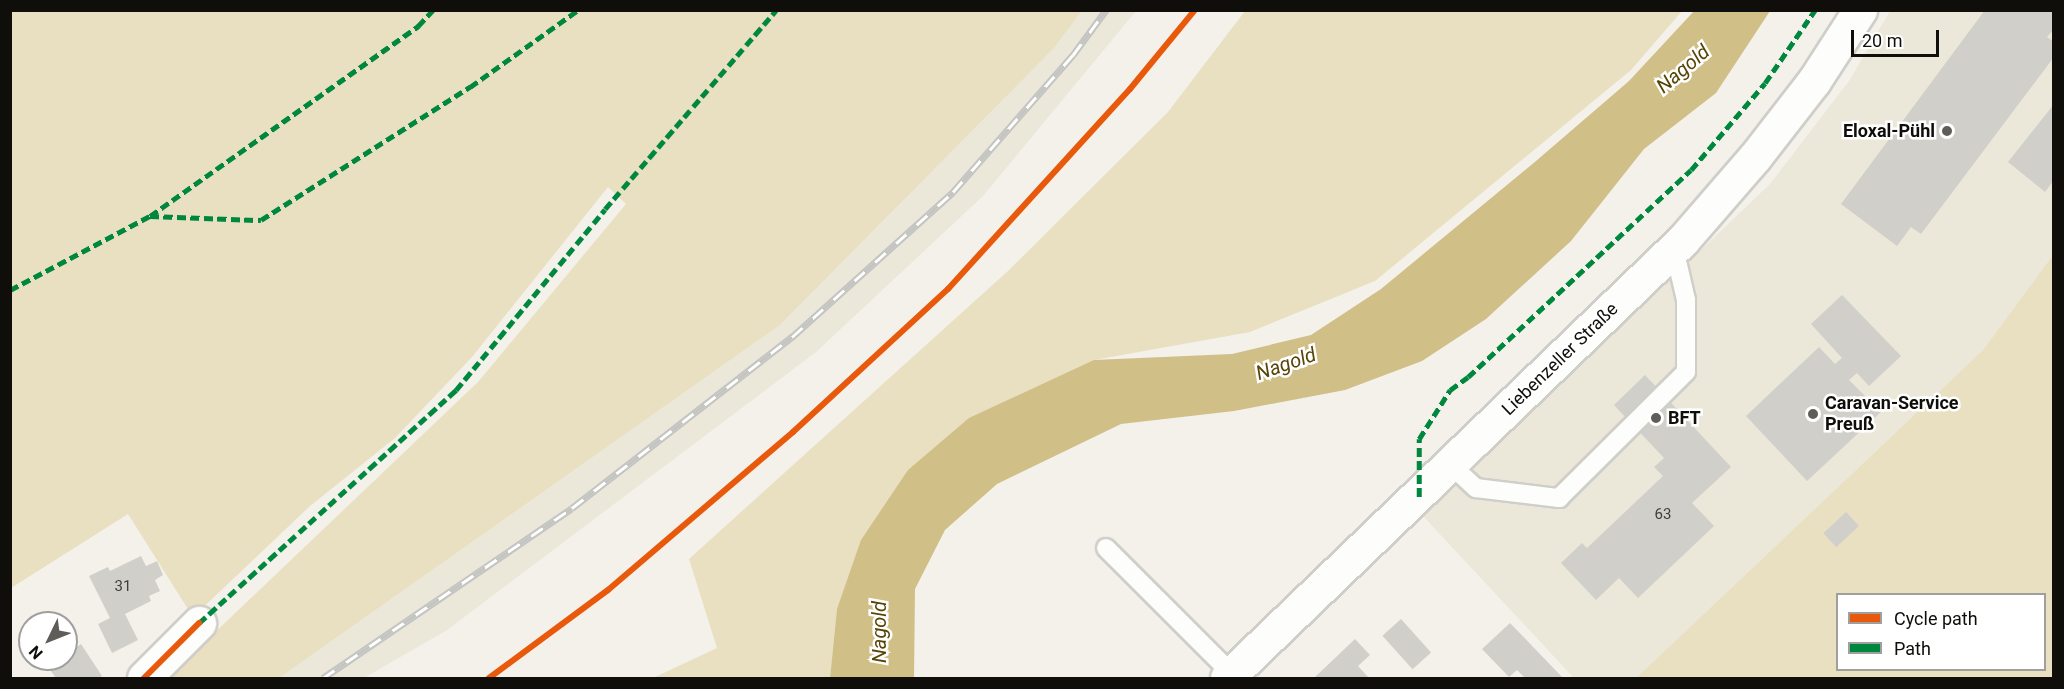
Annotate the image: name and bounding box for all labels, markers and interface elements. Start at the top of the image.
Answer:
scale bar [1854,18,1942,56]
text: 20 m [1862,30,1902,51]
water label: Nagold [1652,40,1714,98]
place label: Eloxal-Pühl [1843,120,1935,142]
marker: Eloxal-Pühl [1940,124,1954,138]
street label: Liebenzeller Straße [1498,298,1622,420]
water label: Nagold [1253,343,1319,385]
place label: Caravan-Service Preuß [1825,393,1959,436]
place label: BFT [1668,407,1701,429]
marker: Caravan-Service Preuß [1806,407,1820,421]
marker: BFT [1649,411,1663,425]
house number: 63 [1655,506,1671,524]
house number: 31 [115,578,131,596]
legend [1836,593,2046,671]
water label: Nagold [867,601,891,663]
text: Cycle path [1894,608,1978,629]
north arrow [18,611,78,671]
text: Path [1894,638,1931,659]
text: N [25,642,47,663]

